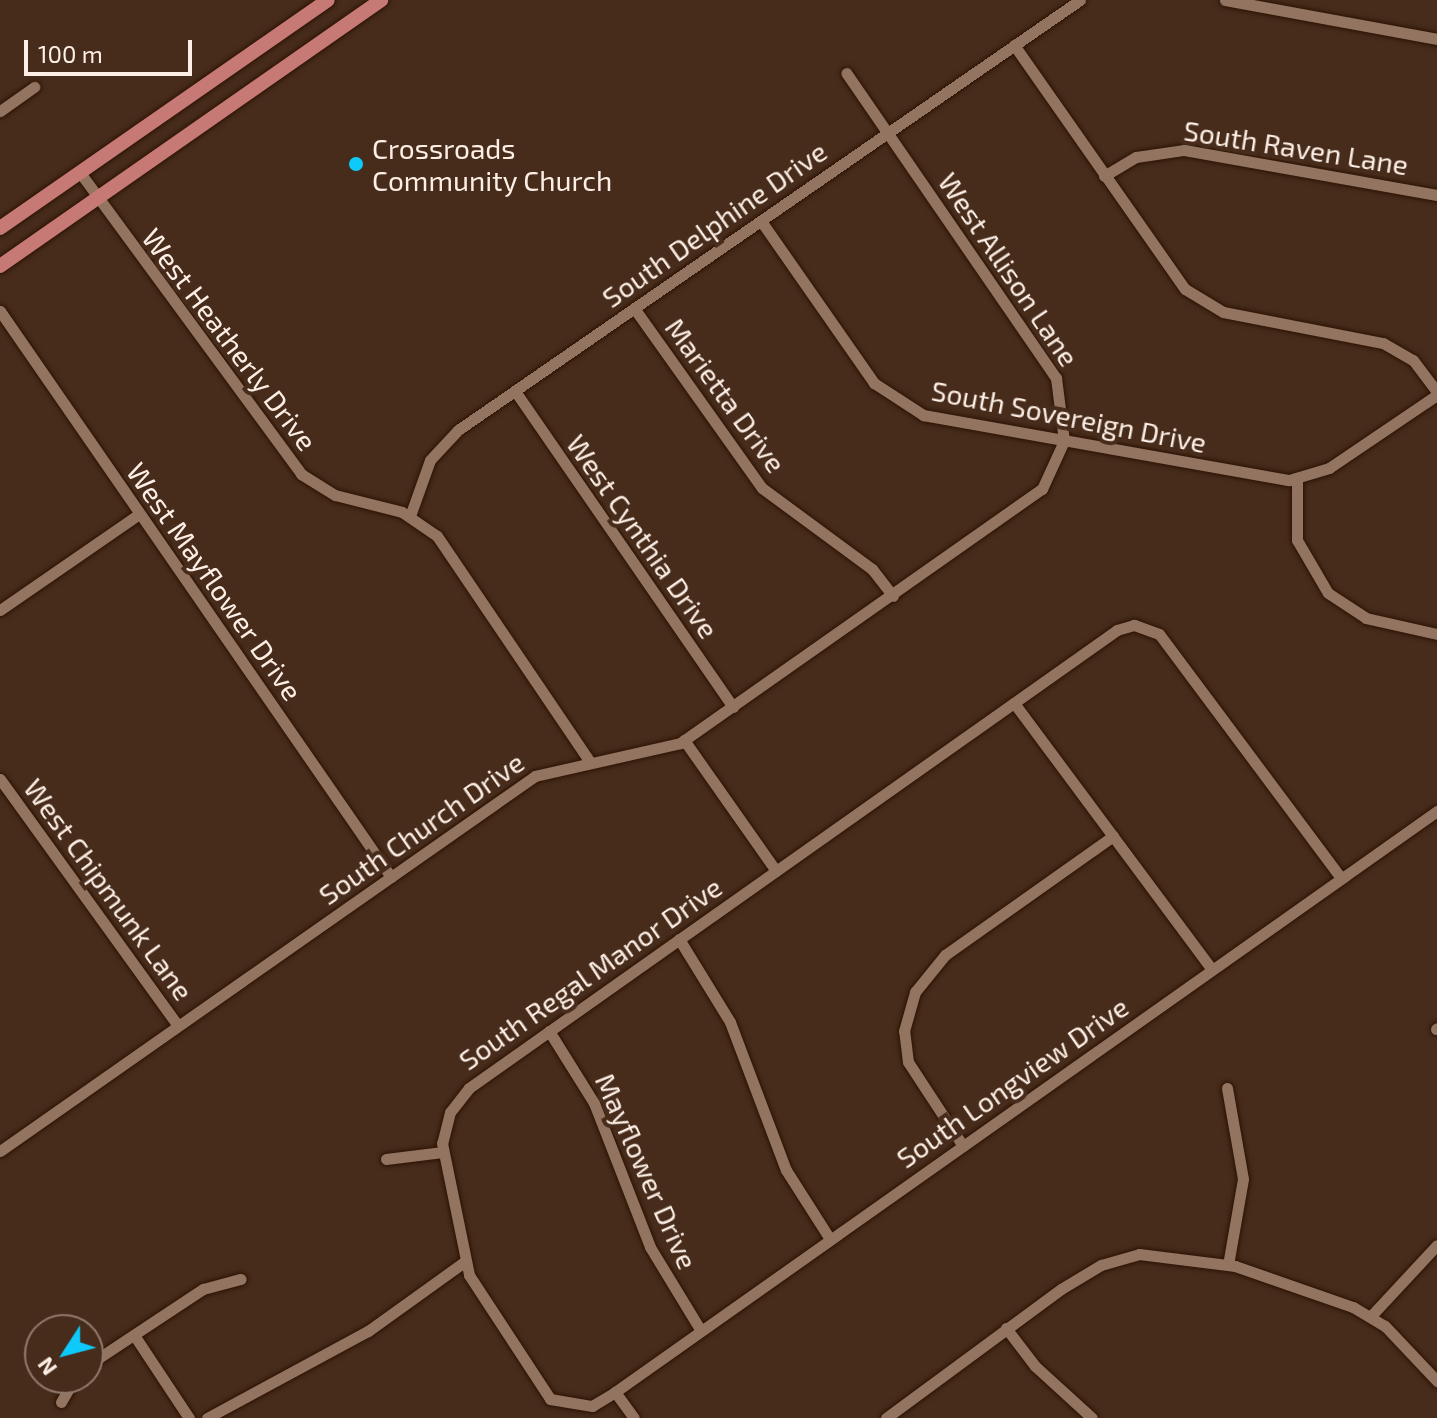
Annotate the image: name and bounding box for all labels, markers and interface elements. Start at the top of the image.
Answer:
scale bar [28,24,196,74]
text: 100 m [38,39,103,68]
street label: South Raven Lane [1181,113,1411,181]
place label: Crossroads Community Church [372,131,613,197]
street label: South Delphine Drive [595,134,833,314]
marker: Crossroads Community Church [347,155,365,173]
street label: West Allison Lane [932,166,1086,372]
street label: West Heatherly Drive [135,221,325,457]
street label: Marietta Drive [659,311,793,479]
street label: South Sovereign Drive [929,373,1209,459]
street label: West Cynthia Drive [560,428,726,644]
street label: West Mayflower Drive [120,455,310,707]
street label: South Church Drive [312,745,530,911]
street label: West Chipmunk Lane [17,772,201,1006]
street label: South Regal Manor Drive [452,869,728,1077]
street label: South Longview Drive [890,989,1134,1175]
street label: Mayflower Drive [589,1068,705,1274]
north arrow [24,1314,104,1394]
text: N [31,1353,61,1381]

